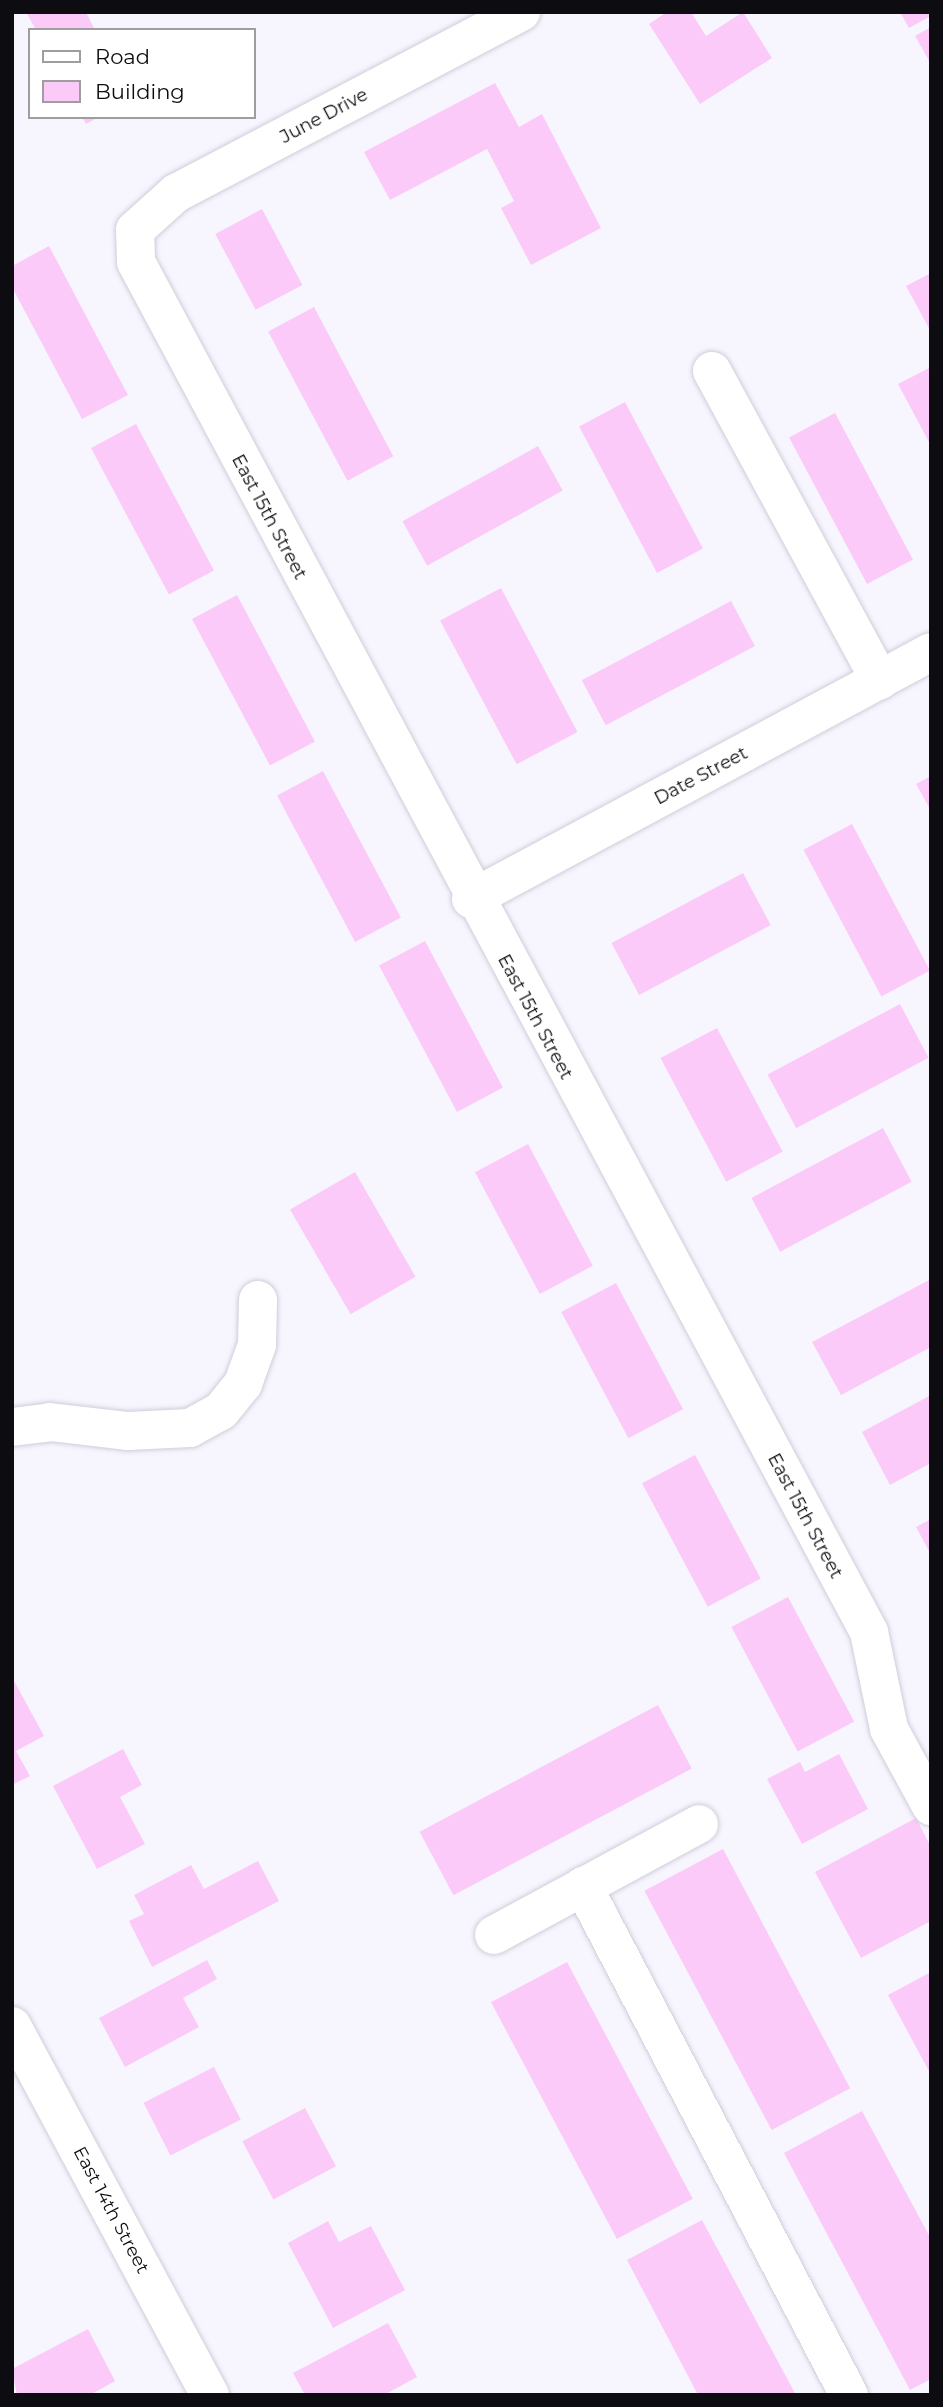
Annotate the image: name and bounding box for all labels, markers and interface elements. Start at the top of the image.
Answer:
legend [28,28,256,119]
text: Road [95,44,150,69]
text: Building [95,79,185,104]
street label: June Drive [277,84,371,148]
street label: East 15th Street [227,451,311,583]
street label: Date Street [651,742,751,810]
street label: East 15th Street [493,951,577,1083]
street label: East 15th Street [763,1450,847,1582]
street label: East 14th Street [69,2143,153,2277]

